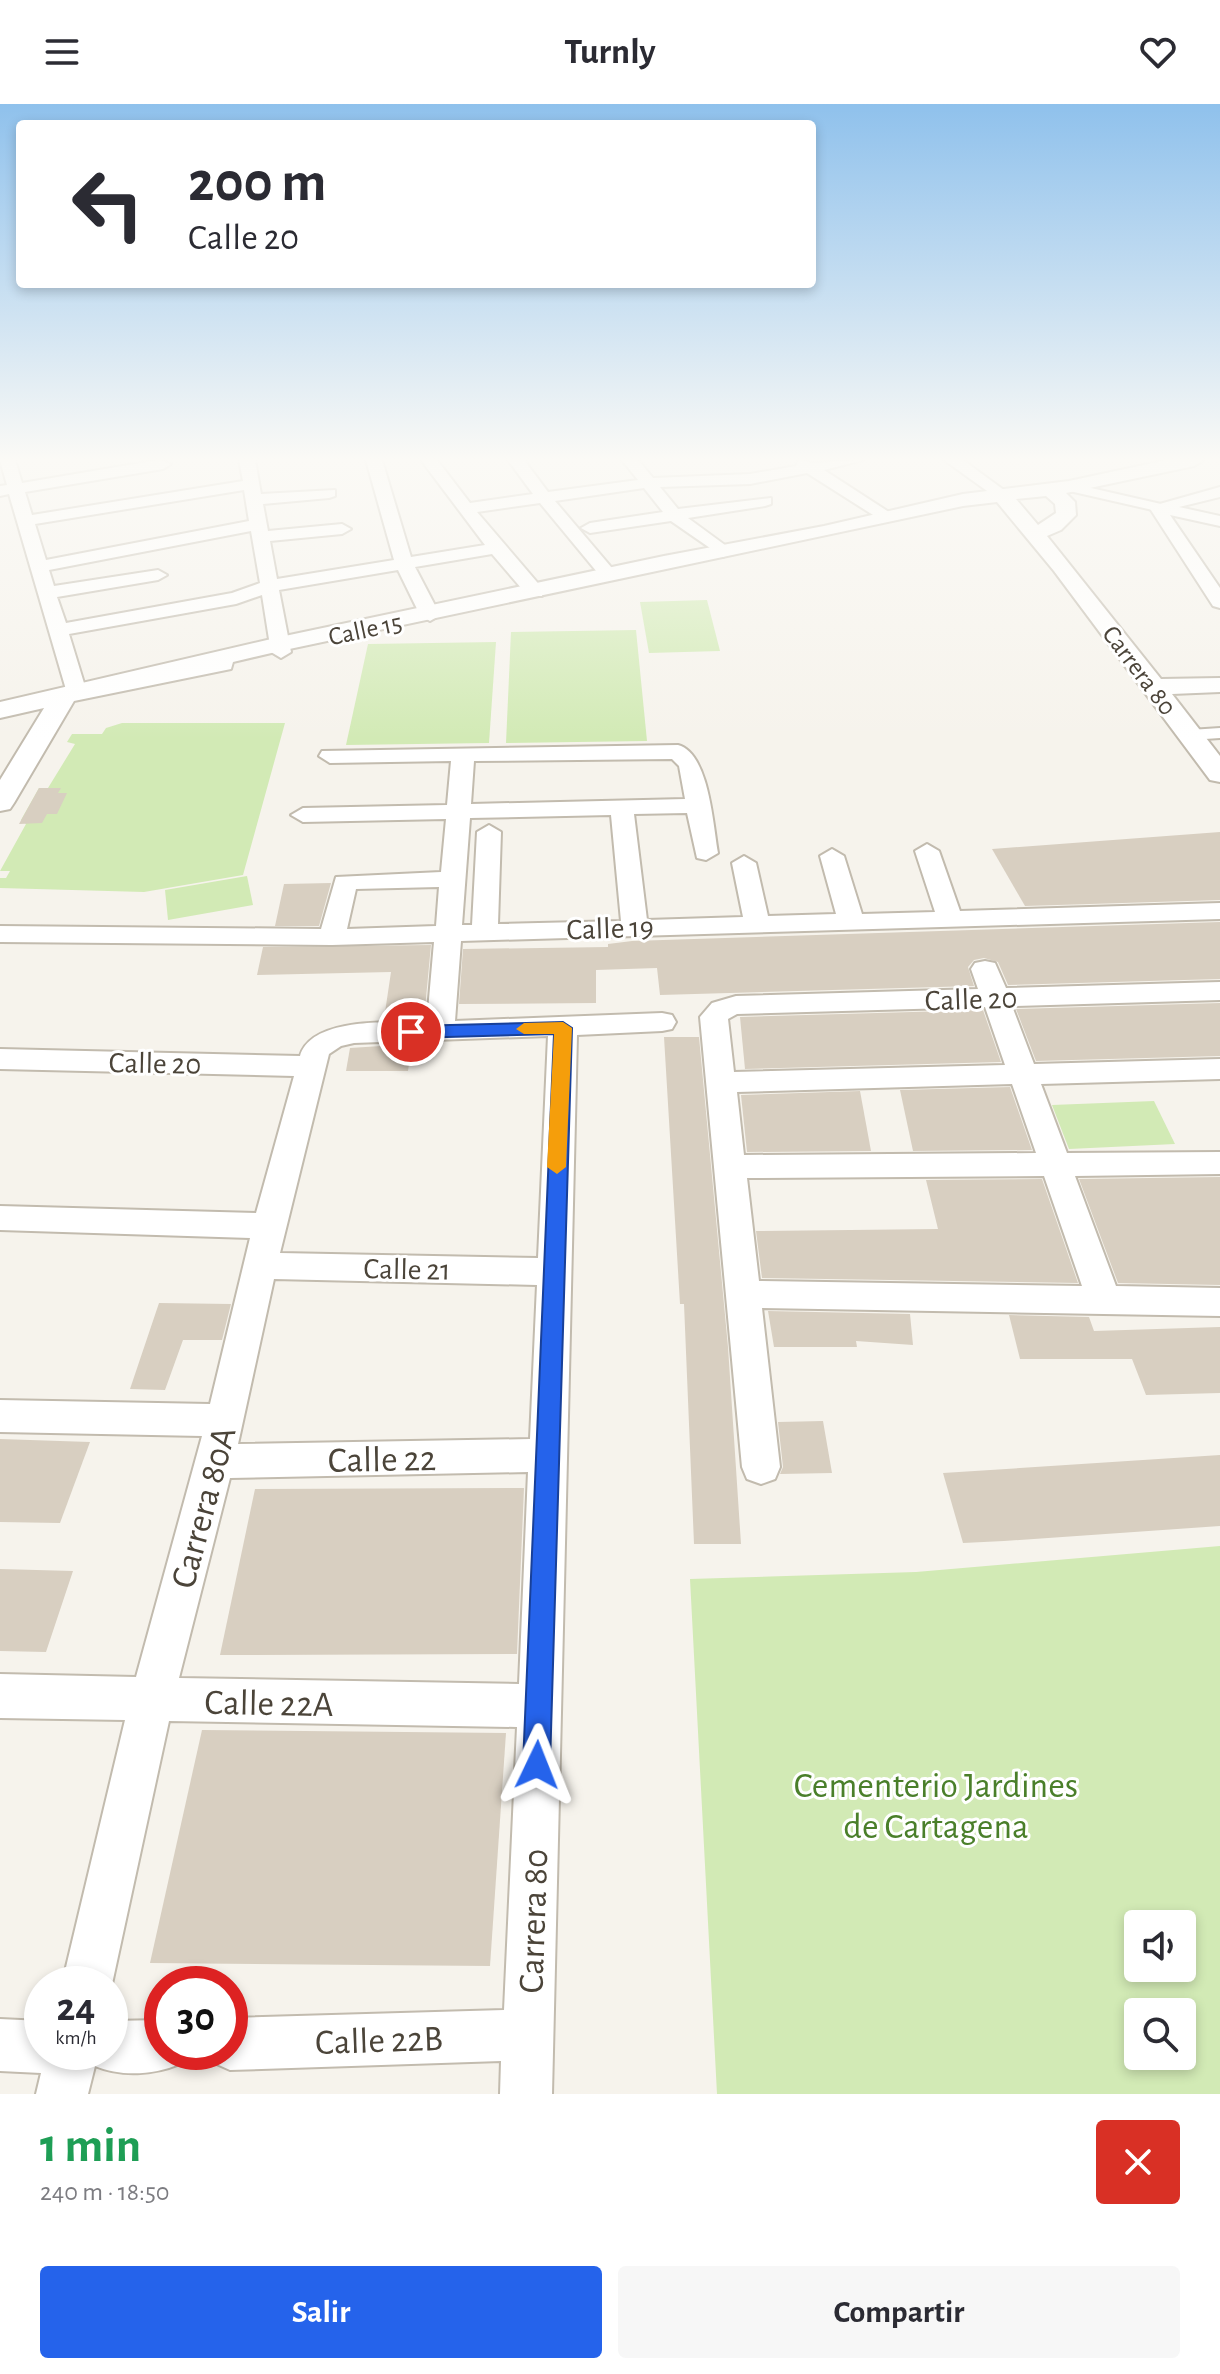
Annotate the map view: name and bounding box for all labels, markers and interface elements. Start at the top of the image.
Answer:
icon: menu [40,30,84,74]
icon: heart [1136,30,1180,74]
text: Turnly [564,34,656,70]
icon: left [56,152,160,256]
text: 200 m [188,155,326,211]
text: Calle 20 [188,220,299,256]
street label: Calle 15 [326,610,404,650]
street label: Carrera 80 [1097,621,1181,720]
street label: Calle 19 [566,912,654,946]
street label: Calle 20 [924,983,1018,1017]
pin [377,998,445,1066]
icon: arrive [389,1010,433,1054]
street label: Calle 20 [108,1048,202,1080]
street label: Calle 21 [363,1254,451,1286]
street label: Carrera 80A [165,1423,243,1592]
street label: Calle 22 [328,1441,437,1479]
street label: Calle 22A [204,1685,334,1723]
position arrow [495,1723,579,1807]
park label: Cementerio Jardines de Cartagena [794,1768,1078,1845]
street label: Carrera 80 [513,1848,555,1994]
map controls [1124,1910,1196,2070]
button: sound [1124,1910,1196,1982]
speed limit sign: 30 [144,1966,248,2070]
text: 24 [57,1988,95,2028]
button: search [1124,1998,1196,2070]
street label: Calle 22B [315,2021,444,2061]
text: km/h [55,2028,97,2048]
button: close [1096,2120,1180,2204]
text: 1 min [40,2123,141,2171]
text: 240 m · 18:50 [40,2179,170,2205]
button: Salir [40,2266,602,2358]
button: Compartir [618,2266,1180,2358]

